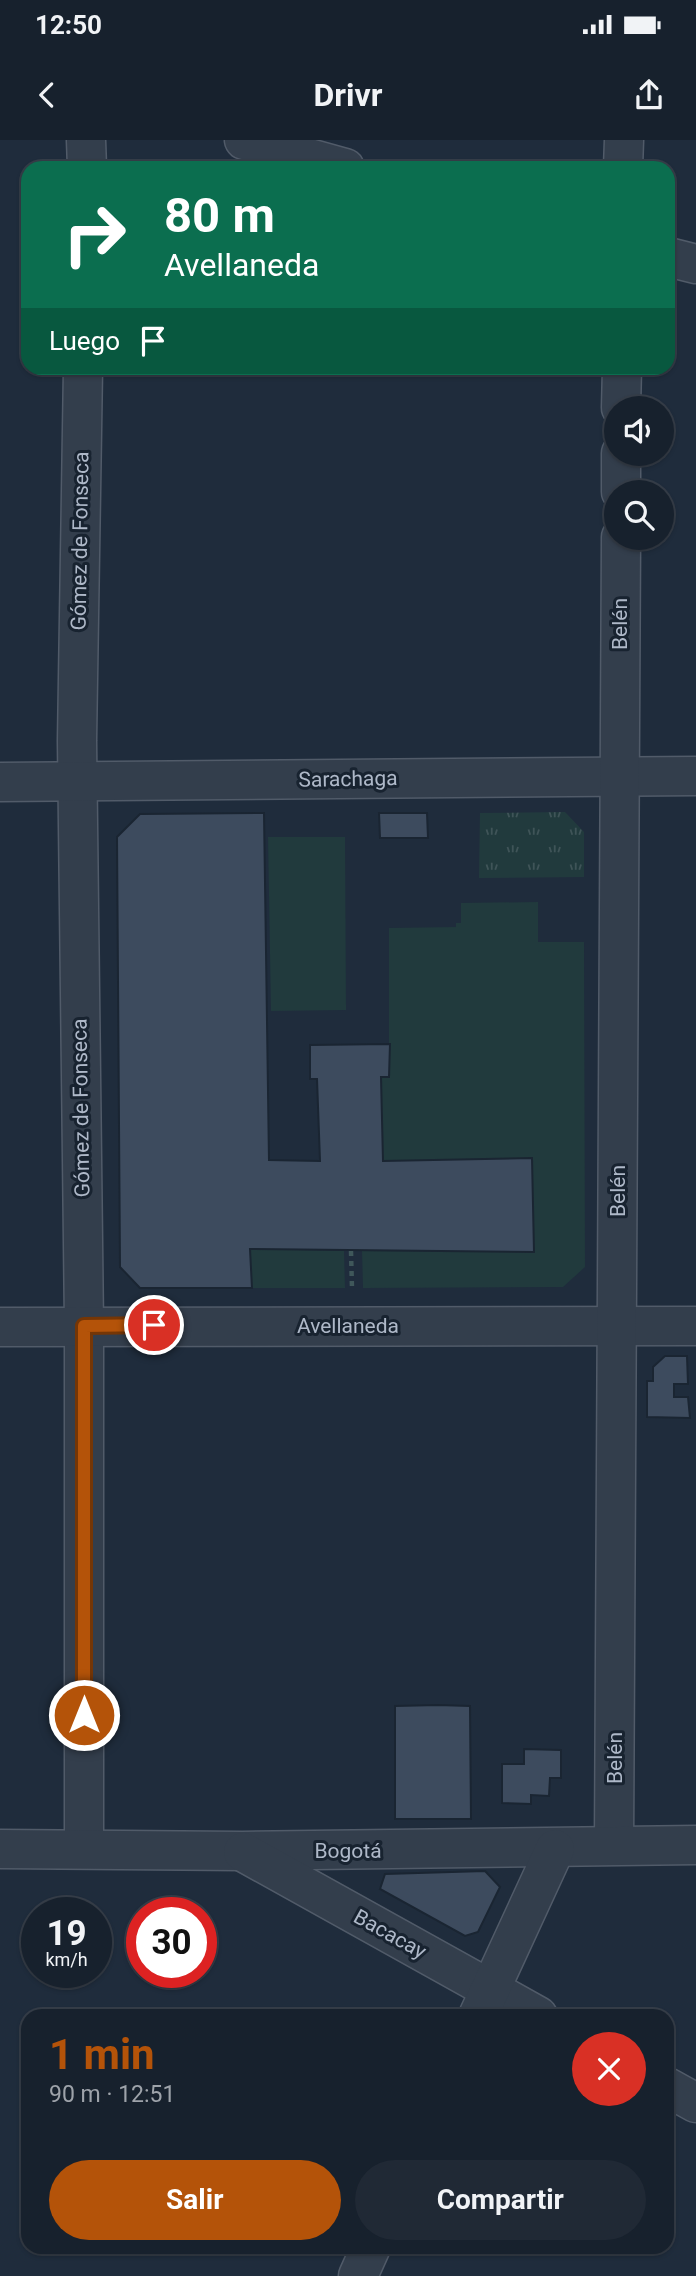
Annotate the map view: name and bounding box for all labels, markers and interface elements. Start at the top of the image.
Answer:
text: 12:50 [35,10,102,40]
icon: back [28,76,66,114]
text: Drivr [314,76,382,114]
icon: share [630,76,668,114]
text: 80 m [164,187,275,244]
icon: right [49,189,140,280]
text: Avellaneda [164,246,319,284]
icon: arrive [134,322,172,360]
text: Luego [49,326,120,356]
map controls [604,396,674,550]
button: sound [604,396,674,466]
street label: Gómez de Fonseca [66,451,94,631]
button: search [604,480,674,550]
street label: Belén [608,598,632,650]
street label: Sarachaga [298,766,398,792]
street label: Gómez de Fonseca [67,1018,95,1198]
street label: Belén [606,1165,630,1217]
pin [124,1295,184,1355]
icon: arrive [135,1306,173,1344]
street label: Avellaneda [297,1314,399,1338]
position arrow [47,1678,121,1752]
street label: Belén [603,1732,627,1784]
street label: Bogotá [314,1839,382,1863]
speed limit sign: 30 [126,1897,217,1988]
street label: Bacacay [350,1904,430,1964]
text: 19 [46,1913,87,1954]
text: km/h [45,1949,88,1970]
text: 1 min [49,2030,155,2079]
button: close [572,2032,646,2106]
text: 90 m · 12:51 [49,2081,175,2108]
button: Salir [49,2160,341,2240]
button: Compartir [355,2160,646,2240]

